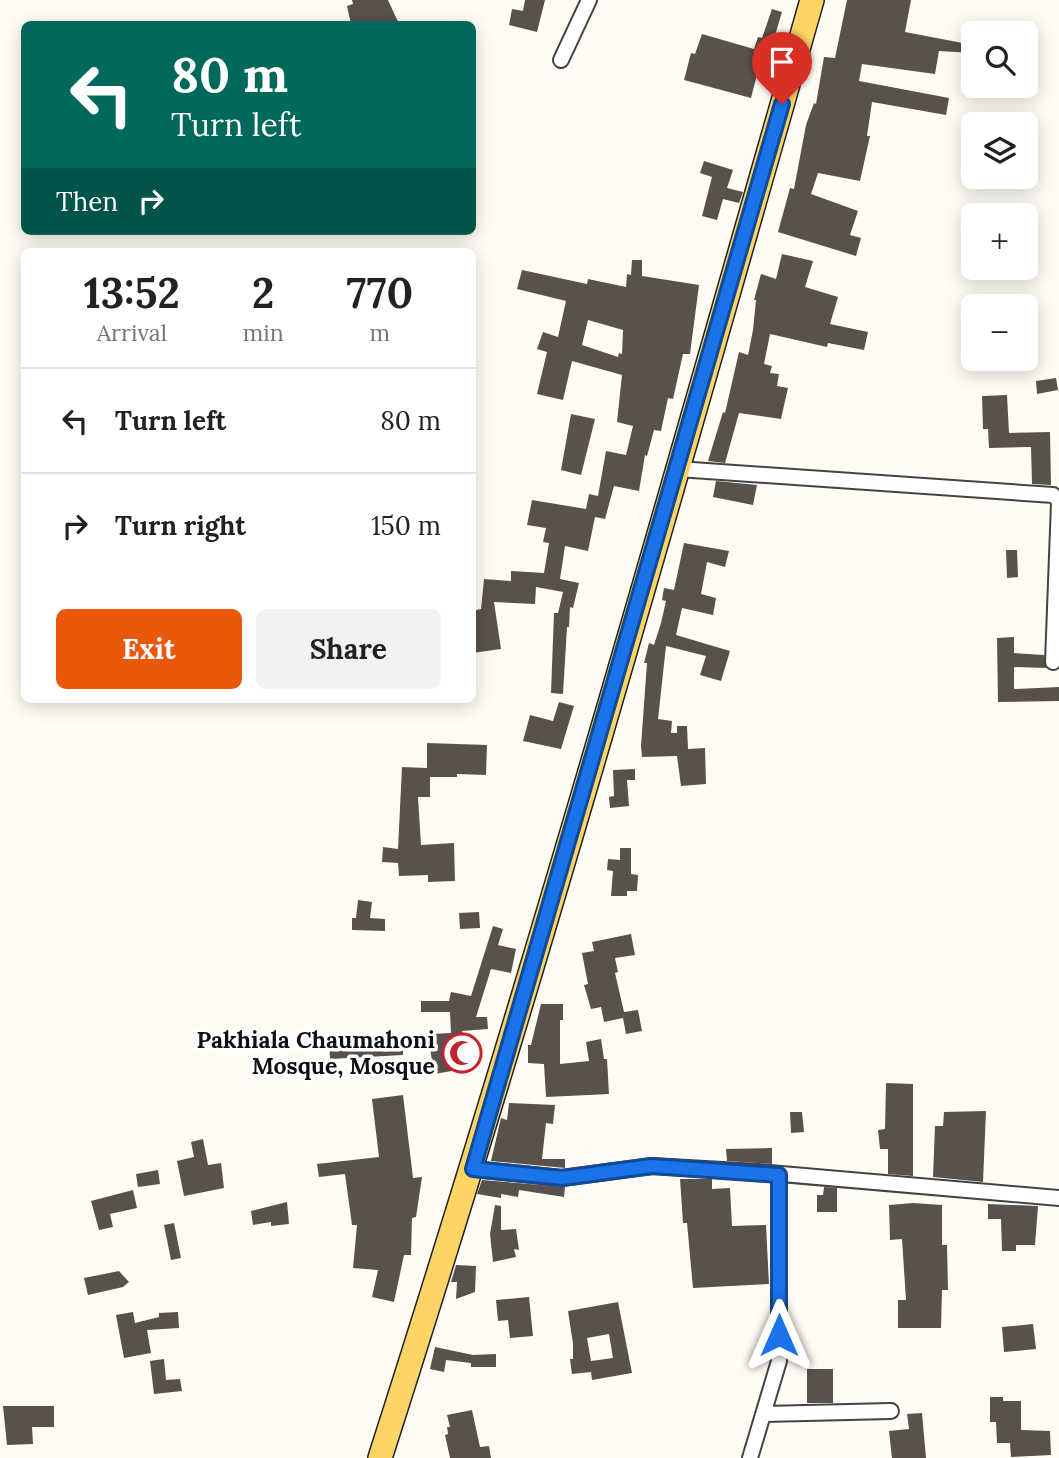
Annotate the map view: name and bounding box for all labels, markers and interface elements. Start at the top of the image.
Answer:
map controls [961,21,1038,371]
button: search [961,21,1038,98]
pin [752,32,812,104]
text: 80 m [171,43,288,105]
icon: arrive [763,43,801,81]
icon: left [56,49,147,140]
text: Turn left [171,104,301,145]
button: layers [961,112,1038,189]
icon: right [132,182,170,220]
text: Then [56,185,118,218]
button: + [961,203,1038,280]
text: 13:52 [84,266,180,320]
text: 2 [252,266,274,320]
text: 770 [346,266,413,320]
button: − [961,294,1038,371]
text: Arrival [97,318,167,347]
text: min [243,318,284,347]
text: m [370,318,390,347]
icon: left [56,402,94,440]
text: Turn left [115,404,226,437]
text: 80 m [380,404,441,437]
icon: right [56,507,94,545]
text: Turn right [115,509,246,542]
text: 150 m [371,509,441,542]
button: Exit [56,609,242,689]
button: Share [256,609,441,689]
place label: Pakhiala Chaumahoni Mosque, Mosque [197,1025,435,1080]
mosque icon: Pakhiala Chaumahoni Mosque, Mosque [441,1032,483,1074]
position arrow [742,1298,816,1372]

